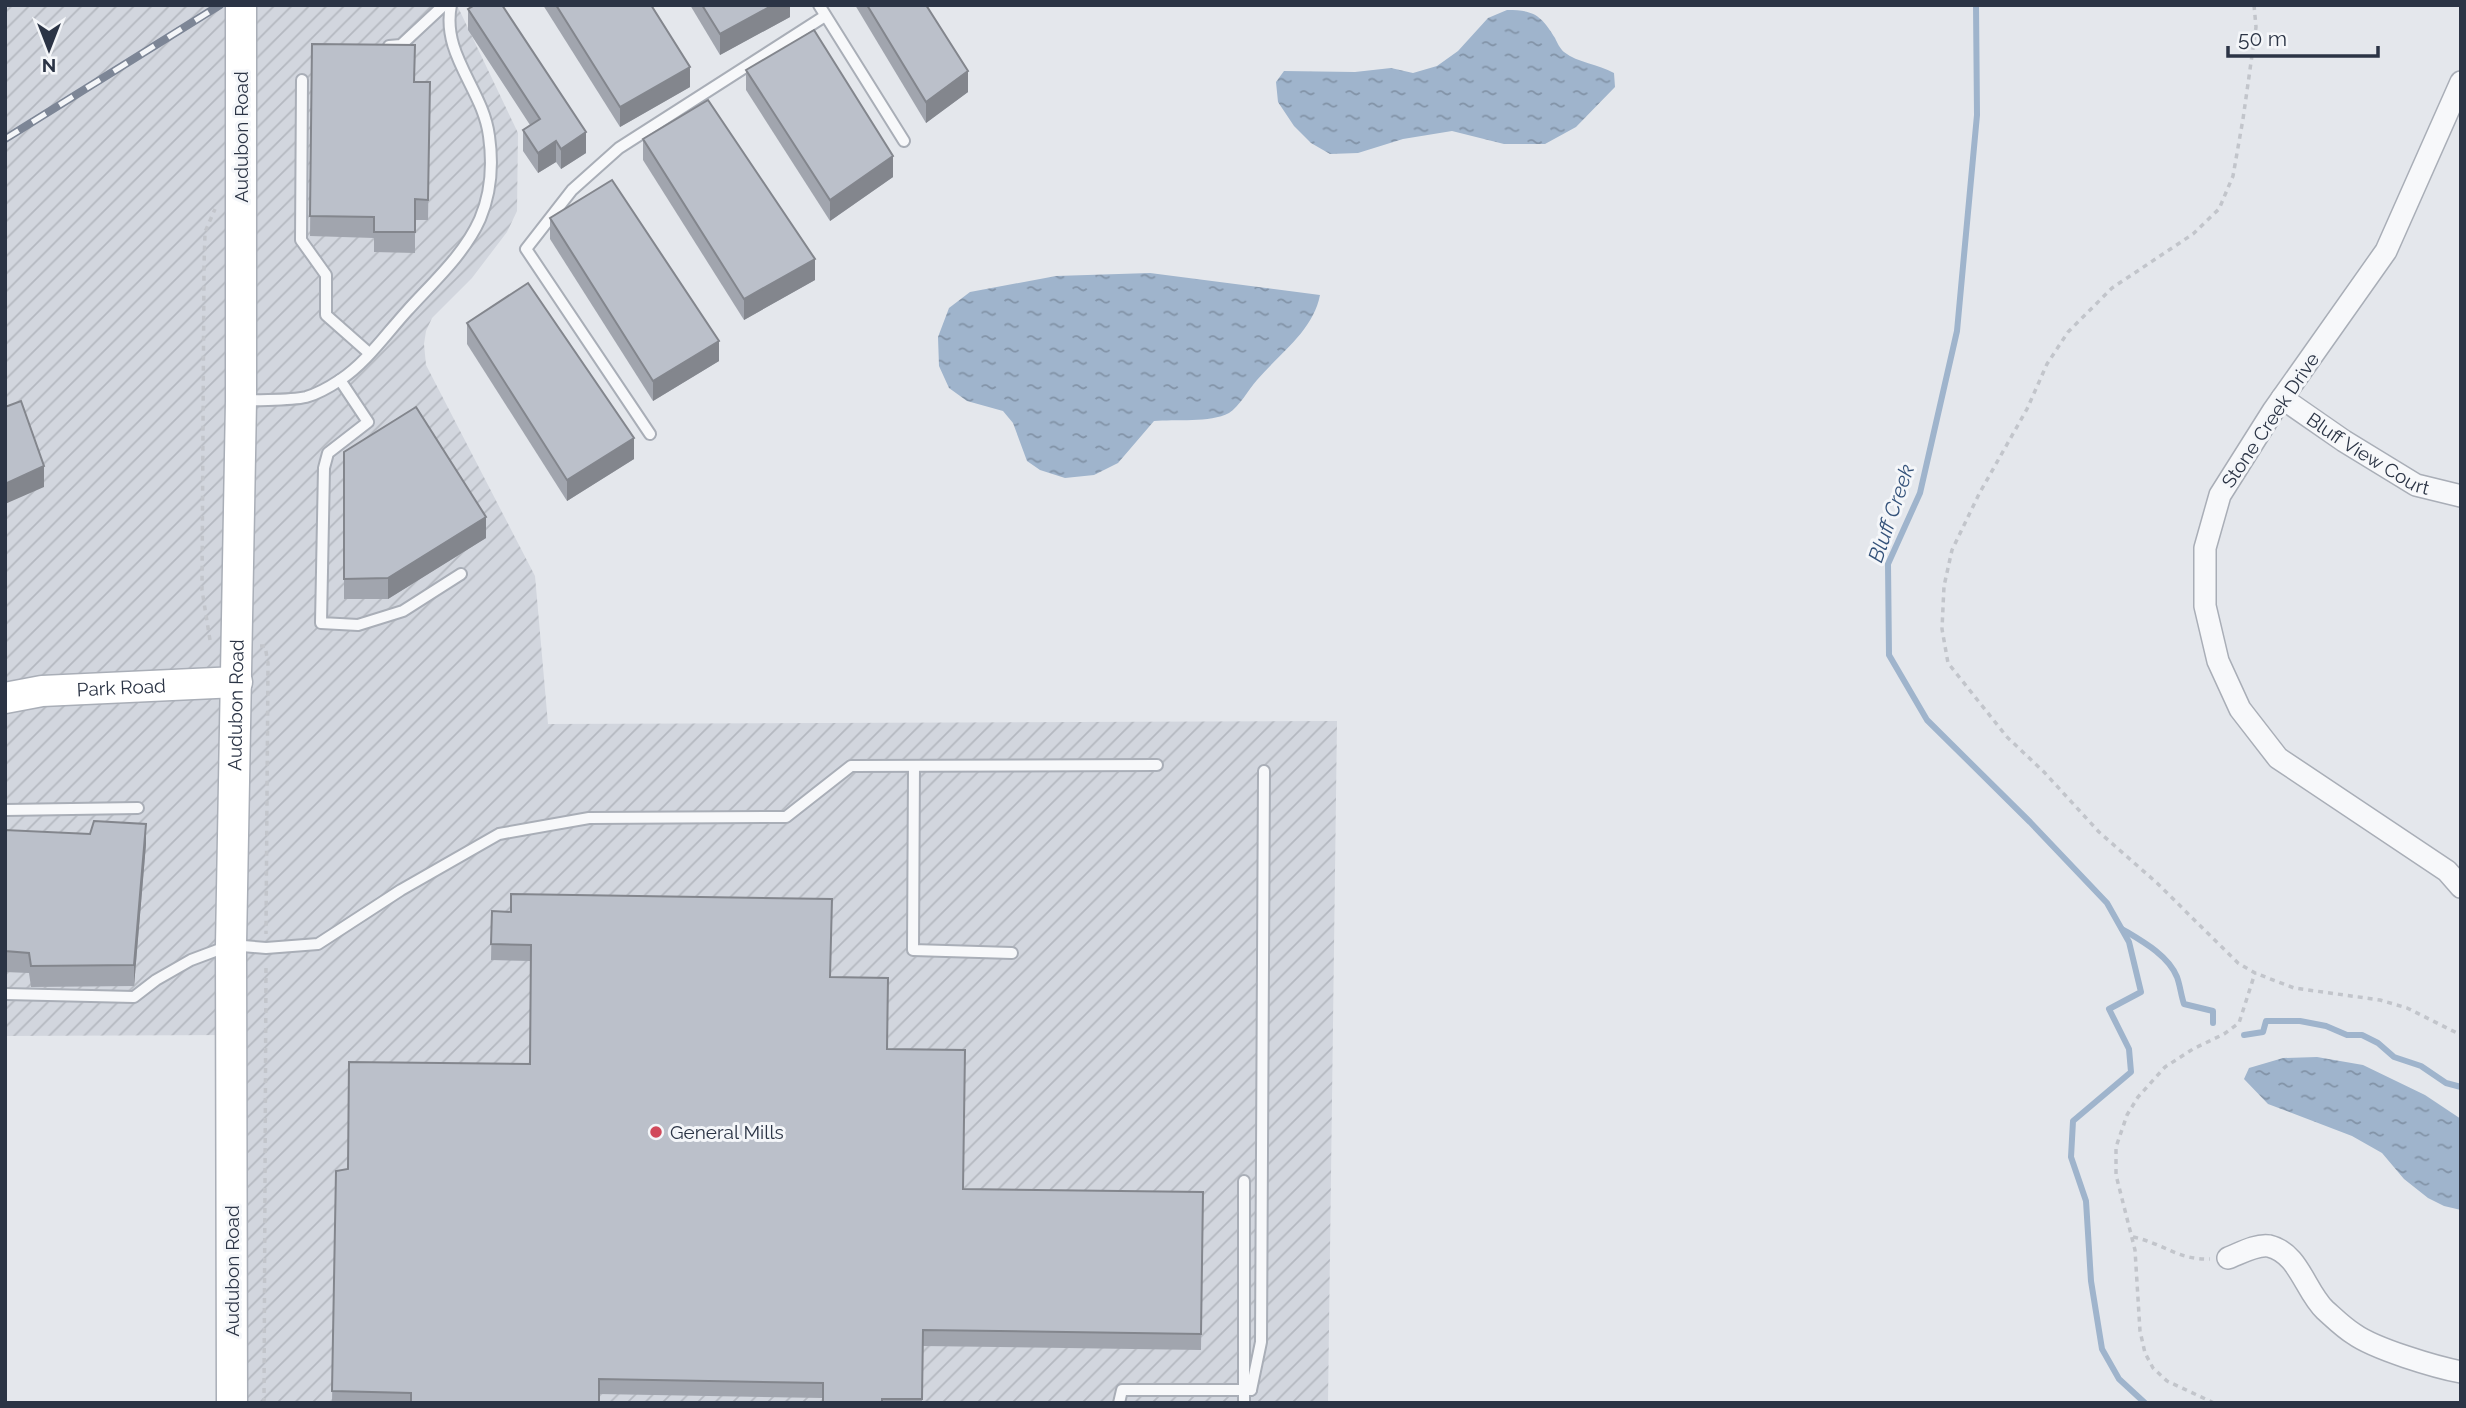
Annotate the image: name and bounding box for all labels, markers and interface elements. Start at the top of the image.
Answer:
north arrow [14,14,84,84]
scale bar [2228,14,2378,58]
text: 50 m [2238,26,2287,51]
text: N [42,55,56,77]
street label: Audubon Road [230,71,252,203]
street label: Stone Creek Drive [2217,348,2323,492]
street label: Bluff View Court [2303,408,2432,499]
water label: Bluff Creek [1863,461,1919,565]
street label: Audubon Road [223,639,248,771]
street label: Park Road [76,674,166,700]
place label: General Mills [670,1121,784,1143]
marker: General Mills [648,1124,664,1140]
street label: Audubon Road [221,1205,243,1337]

